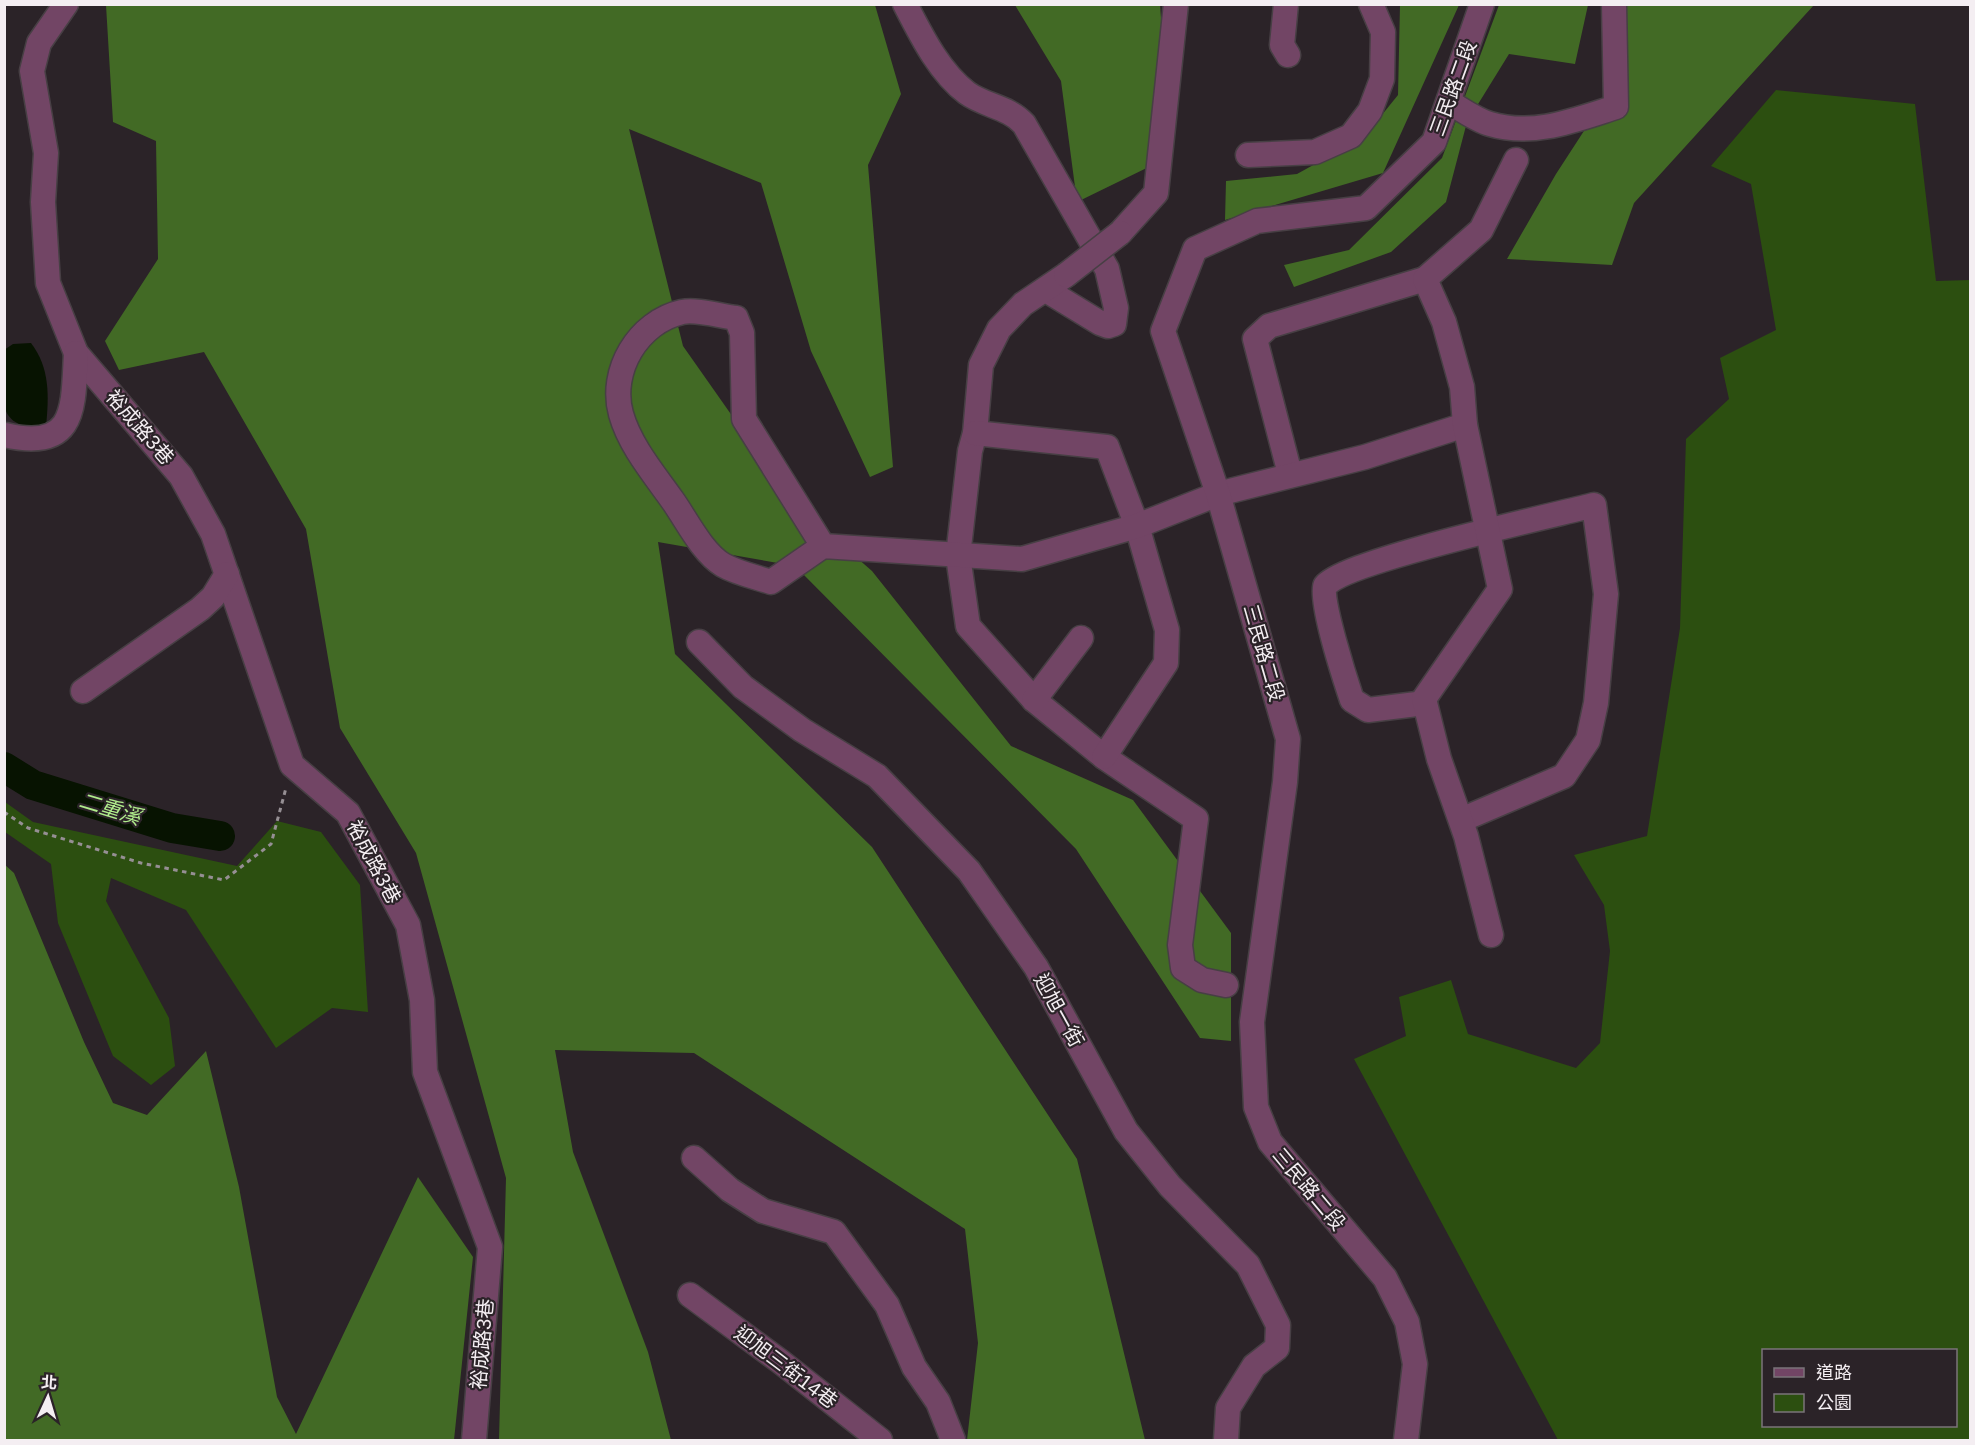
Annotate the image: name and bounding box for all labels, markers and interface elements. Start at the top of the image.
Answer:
street label: 三民路二段 [1426,37,1480,139]
street label: 裕成路3巷 [102,385,178,469]
street label: 三民路二段 [1240,602,1288,704]
water label: 二重溪 [77,788,147,830]
street label: 裕成路3巷 [343,817,405,907]
street label: 迎旭一街 [1030,970,1088,1050]
street label: 三民路二段 [1268,1144,1350,1234]
street label: 裕成路3巷 [467,1298,497,1390]
street label: 迎旭三街14巷 [731,1321,841,1413]
legend [1762,1349,1957,1427]
text: 道路 [1816,1363,1852,1383]
north arrow [18,1367,78,1427]
text: 北 [40,1373,58,1392]
text: 公園 [1816,1393,1852,1413]

